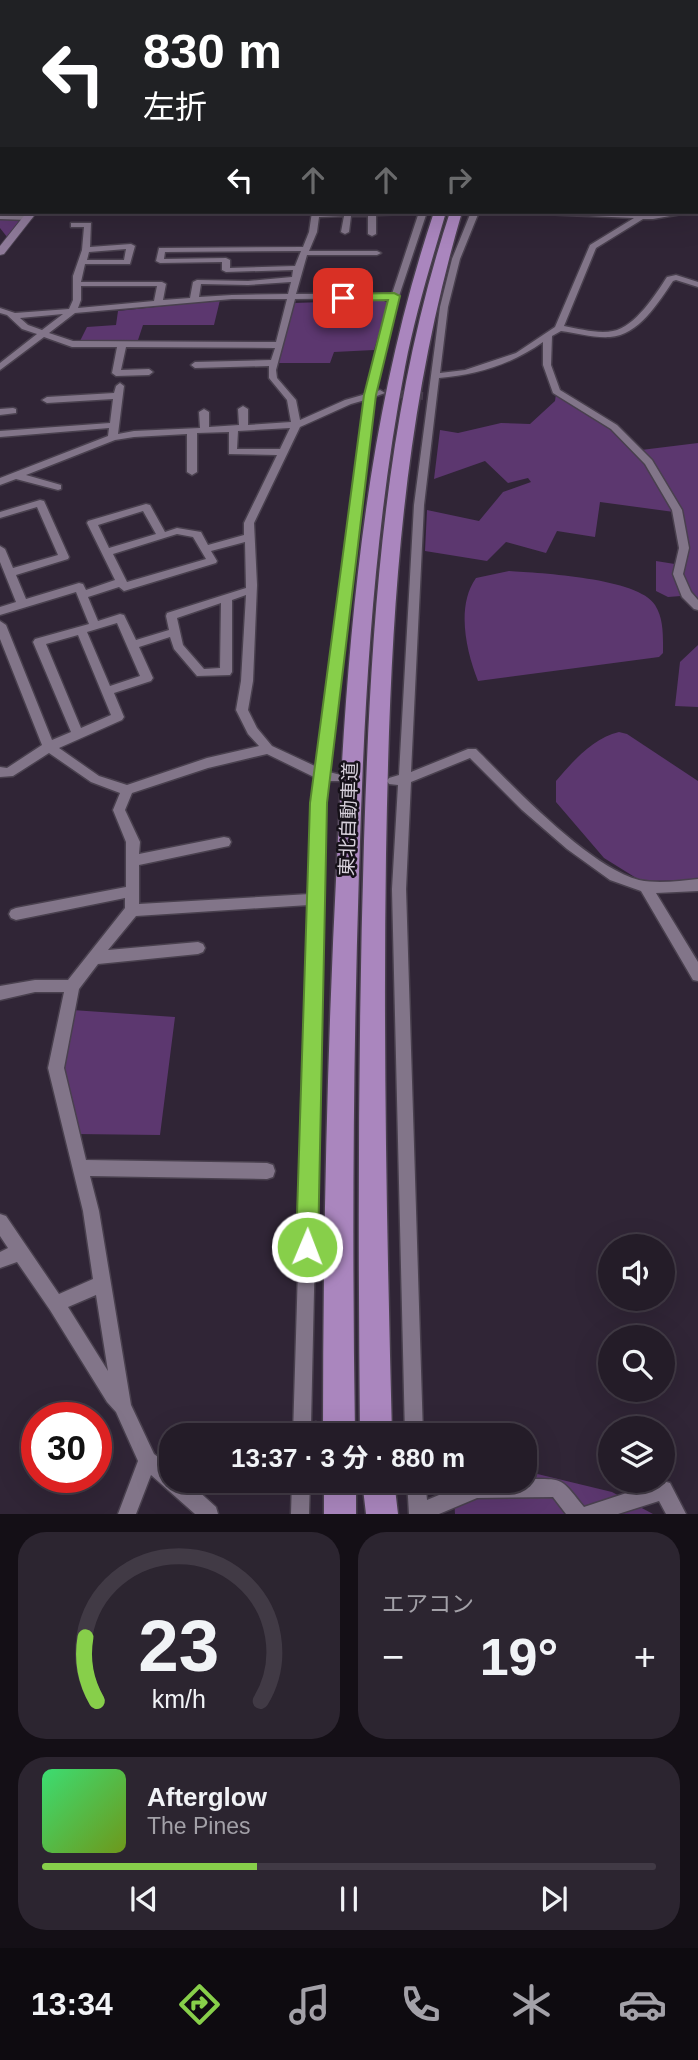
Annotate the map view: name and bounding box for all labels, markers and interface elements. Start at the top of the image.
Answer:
text: 830 m [143,24,282,78]
icon: left [28,28,119,119]
text: 左折 [143,89,207,125]
icon: left [221,161,259,199]
icon: ahead [294,161,332,199]
icon: ahead [367,161,405,199]
icon: right [440,161,478,199]
pin [313,268,373,328]
icon: arrive [324,279,362,317]
street label: 東北自動車道 [336,762,361,876]
position arrow [270,1210,344,1284]
map controls [598,1234,675,1493]
button: sound [598,1234,675,1311]
button: search [598,1325,675,1402]
speed limit sign: 30 [21,1402,112,1493]
button: layers [598,1416,675,1493]
text: 13:37 · 3 分 · 880 m [231,1443,465,1473]
text: エアコン [382,1591,474,1617]
text: 23 [139,1606,219,1687]
text: 19° [480,1628,558,1686]
text: − [382,1636,404,1678]
text: + [634,1636,656,1678]
text: km/h [152,1685,206,1713]
text: Afterglow [147,1782,267,1812]
text: The Pines [147,1813,251,1839]
icon: previous [125,1880,163,1918]
icon: pause [330,1880,368,1918]
icon: next [535,1880,573,1918]
icon: directions [175,1980,224,2029]
icon: music [285,1980,334,2029]
icon: phone [396,1980,445,2029]
icon: climate [507,1980,556,2029]
icon: car [618,1980,667,2029]
text: 13:34 [31,1986,113,2022]

